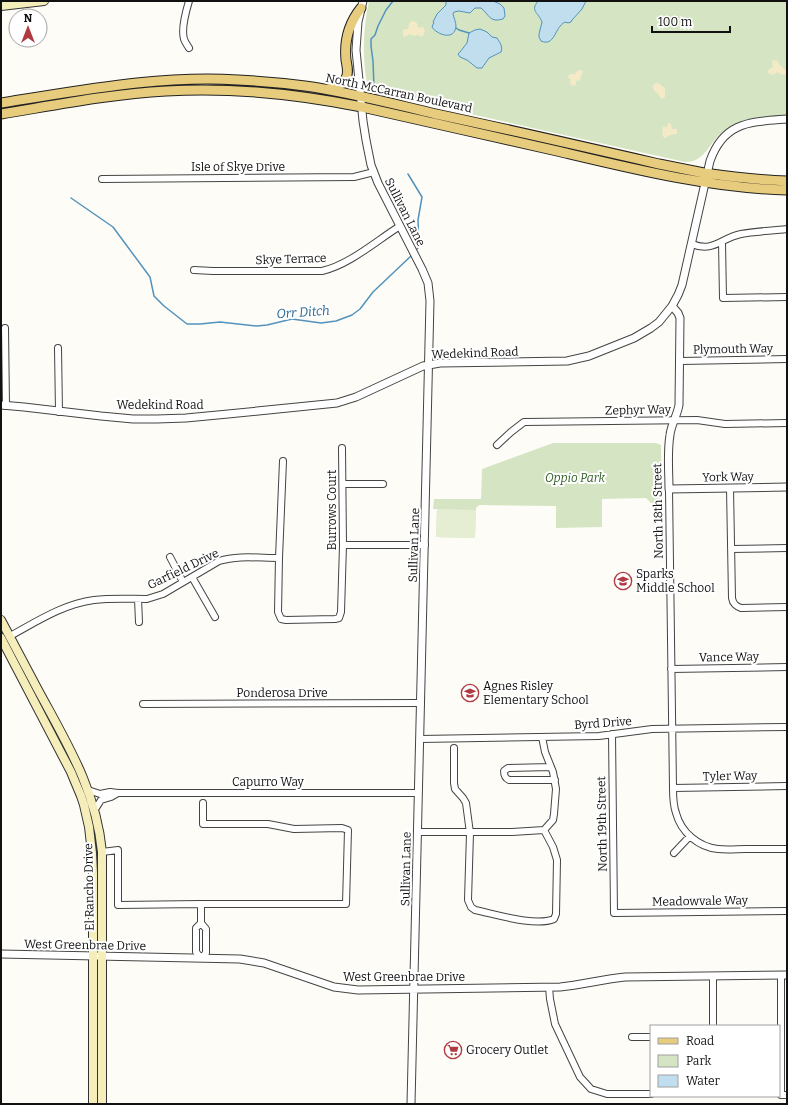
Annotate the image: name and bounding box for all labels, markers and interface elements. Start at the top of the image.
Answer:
north arrow [8,8,48,48]
scale bar [652,8,730,34]
text: N [24,12,33,25]
text: 100 m [658,15,693,29]
street label: North McCarran Boulevard [324,71,474,115]
street label: Isle of Skye Drive [191,160,285,174]
street label: Sullivan Lane [382,176,428,248]
street label: Skye Terrace [255,251,327,267]
water label: Orr Ditch [276,303,330,321]
street label: Plymouth Way [693,341,774,357]
street label: Wedekind Road [431,344,519,362]
street label: Wedekind Road [116,398,204,412]
street label: Zephyr Way [605,402,672,418]
street label: North 18th Street [650,462,666,559]
street label: Burrows Court [325,469,339,550]
street label: York Way [702,470,755,484]
park label: Oppio Park [545,471,606,485]
street label: Sullivan Lane [406,507,422,583]
street label: Garfield Drive [145,546,221,592]
place label: Sparks Middle School [636,567,715,595]
school or university icon: Sparks Middle School [613,571,633,591]
street label: Vance Way [699,649,760,665]
place label: Agnes Risley Elementary School [483,679,589,707]
school or university icon: Agnes Risley Elementary School [460,683,480,703]
street label: Ponderosa Drive [236,686,328,700]
street label: Byrd Drive [574,714,632,732]
street label: Tyler Way [703,769,758,783]
street label: Capurro Way [232,775,305,789]
street label: North 19th Street [594,775,610,872]
street label: Sullivan Lane [398,832,414,906]
street label: El Rancho Drive [81,843,97,931]
street label: Meadowvale Way [652,893,749,909]
street label: West Greenbrae Drive [24,937,146,953]
street label: West Greenbrae Drive [343,970,465,984]
legend [650,1025,780,1097]
text: Road [686,1034,714,1048]
supermarket icon: Grocery Outlet [443,1040,463,1060]
place label: Grocery Outlet [466,1043,549,1057]
text: Park [686,1054,712,1068]
text: Water [686,1074,721,1088]

